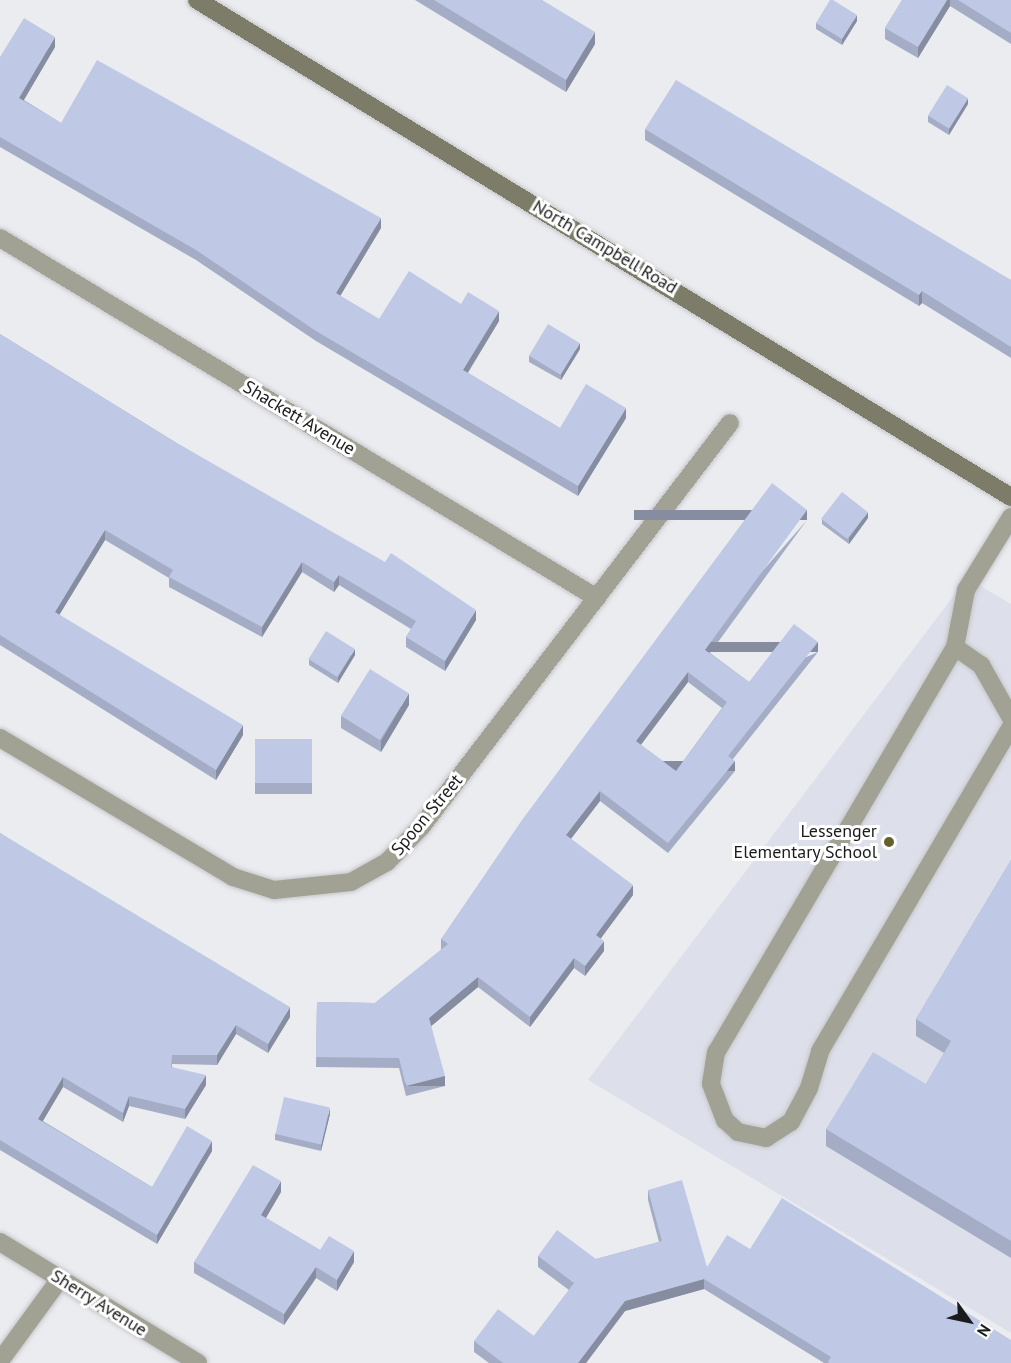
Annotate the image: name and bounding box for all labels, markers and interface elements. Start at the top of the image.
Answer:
street label: North Campbell Road [529,195,681,299]
street label: Shackett Avenue [239,376,359,460]
street label: Spoon Street [387,770,467,860]
place label: Lessenger Elementary School [733,821,877,864]
marker: Lessenger Elementary School [882,835,896,849]
street label: Sherry Avenue [47,1265,151,1341]
north arrow [939,1291,999,1351]
text: N [973,1321,995,1341]

